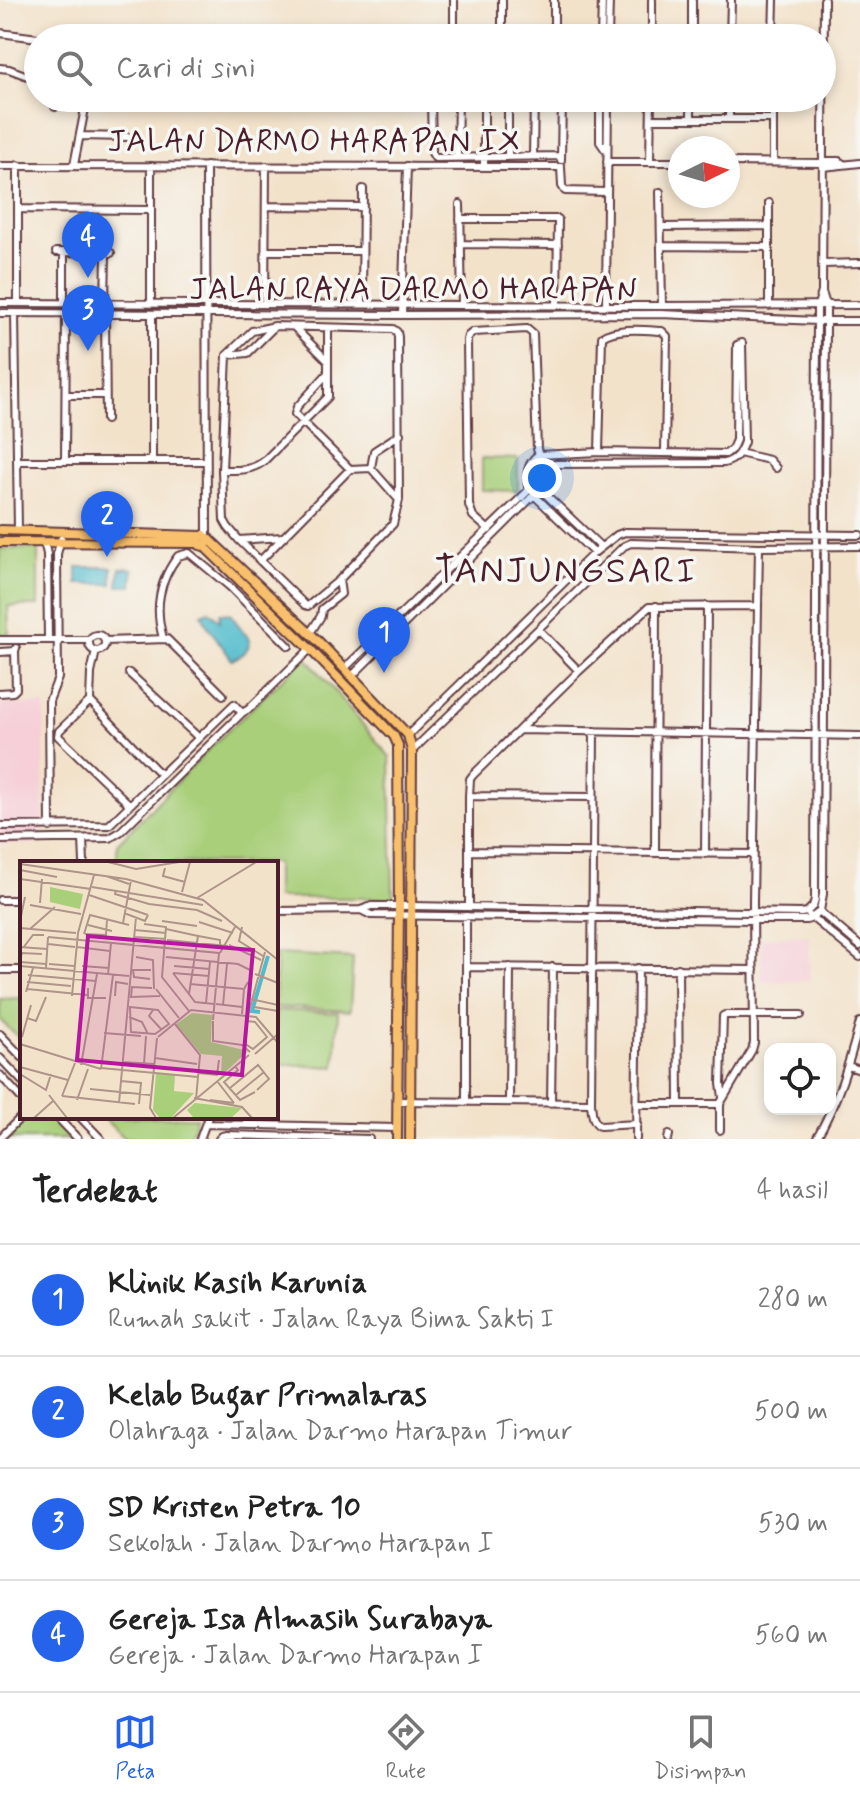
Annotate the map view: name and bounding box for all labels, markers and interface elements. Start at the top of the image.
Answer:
search box [24,24,836,112]
icon: search [52,46,96,90]
text: Cari di sini [116,49,256,88]
street label: JALAN DARMO HARAPAN IX [108,121,520,163]
north arrow [668,136,740,208]
pin: 4 [62,212,114,278]
street label: JALAN RAYA DARMO HARAPAN [189,269,637,311]
pin: 3 [62,285,114,351]
your location [522,458,562,498]
pin: 2 [81,491,133,557]
district label: TANJUNGSARI [435,549,697,596]
pin: 1 [358,607,410,673]
inset map [20,861,278,1119]
map controls [764,1043,836,1115]
button: locate [764,1043,836,1115]
text: Terdekat [32,1169,158,1214]
text: 4 hasil [757,1174,828,1208]
text: Klinik Kasih Karunia [108,1264,367,1303]
text: 1 [52,1283,64,1317]
text: 280 m [758,1283,828,1317]
text: Rumah sakit · Jalan Raya Bima Sakti I [108,1303,554,1337]
text: Kelab Bugar Primalaras [108,1376,427,1415]
text: 2 [52,1395,64,1429]
text: 500 m [754,1395,828,1429]
text: Olahraga · Jalan Darmo Harapan Timur [108,1415,573,1449]
text: SD Kristen Petra 10 [108,1488,361,1527]
text: 3 [52,1507,64,1541]
text: 530 m [758,1507,828,1541]
text: Sekolah · Jalan Darmo Harapan I [108,1527,493,1561]
text: Gereja Isa Almasih Surabaya [108,1600,492,1639]
text: 4 [50,1619,66,1653]
text: 560 m [755,1619,828,1653]
text: Gereja · Jalan Darmo Harapan I [108,1639,483,1673]
tab: Peta [113,1710,157,1786]
tab: Rute [384,1710,428,1786]
tab: Disimpan [654,1710,747,1786]

